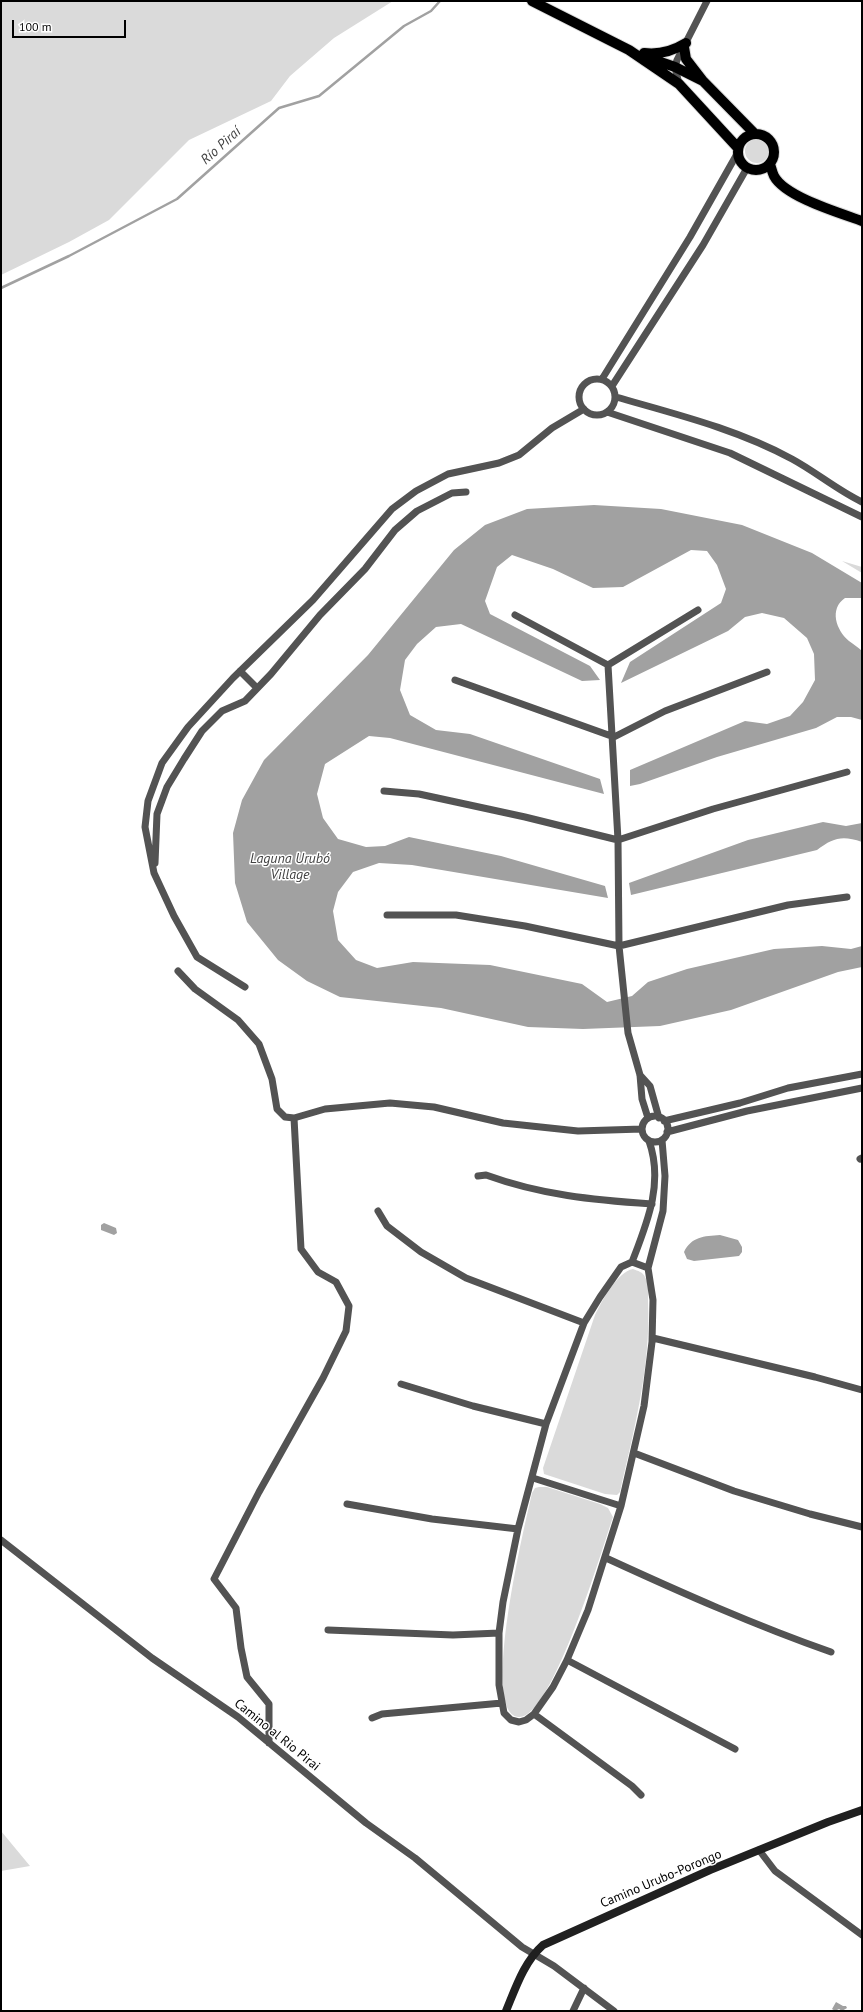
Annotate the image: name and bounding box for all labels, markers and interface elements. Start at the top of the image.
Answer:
scale bar [14,12,128,38]
text: 100 m [19,19,52,34]
water label: Río Piraí [197,124,245,168]
water label: Laguna Urubó Village [250,851,330,884]
street label: Camino al Rio Pirai [231,1696,323,1774]
street label: Camino Urubo-Porongo [598,1846,724,1912]

